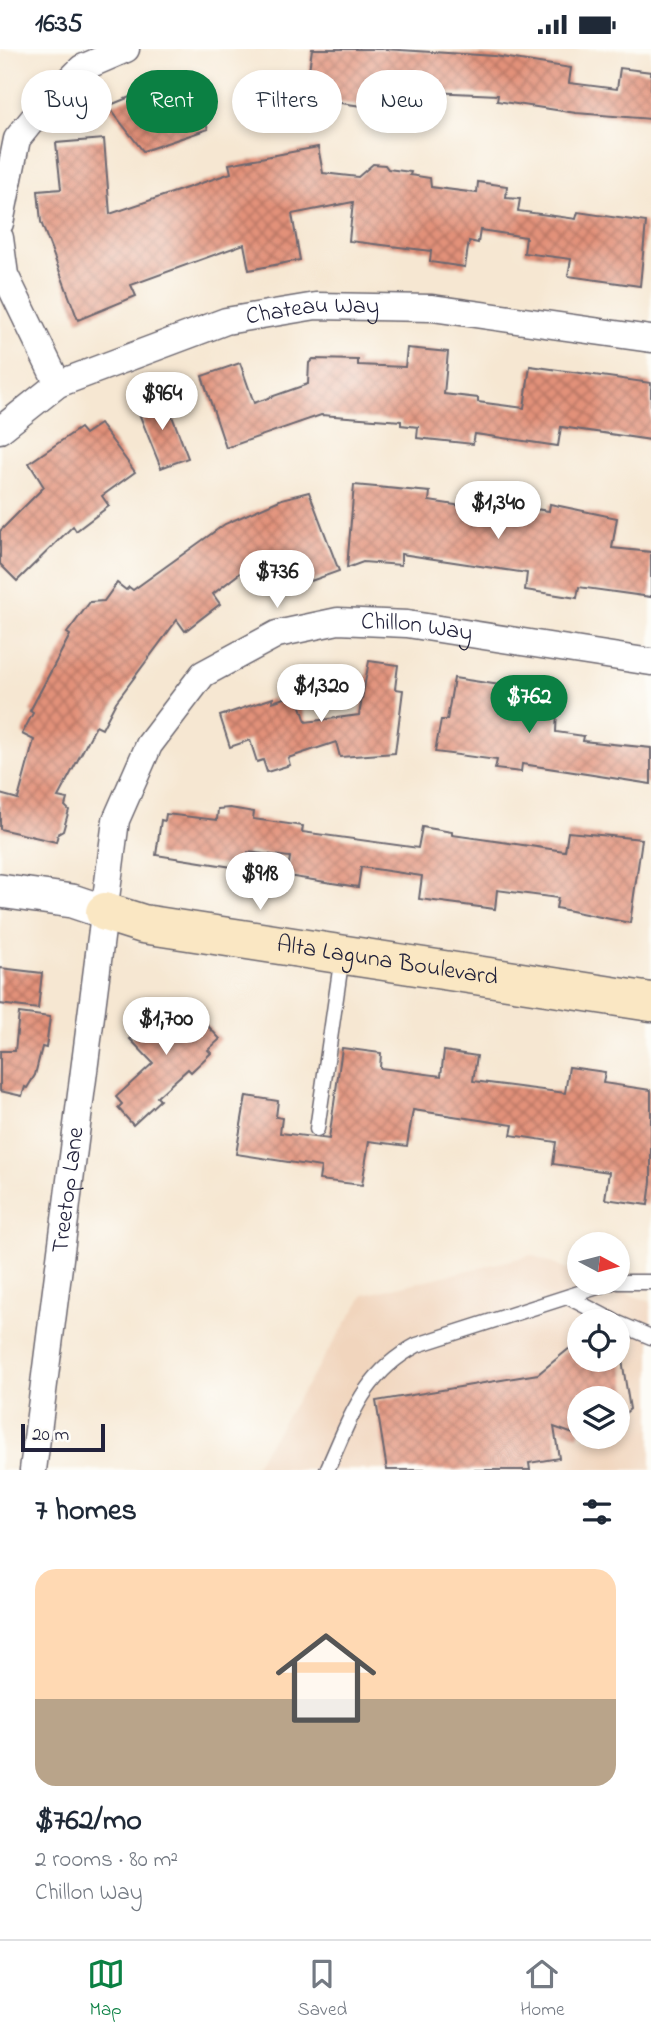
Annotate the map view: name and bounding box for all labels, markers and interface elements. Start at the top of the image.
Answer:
text: 16:35 [35,6,83,44]
chip: Buy [21,70,112,133]
chip: Rent [126,70,218,133]
chip: Filters [232,70,342,133]
chip: New [356,70,447,133]
street label: Chateau Way [243,288,380,335]
pin: $964 [121,373,203,432]
text: $964 [142,378,182,411]
pin: $1,340 [441,482,555,541]
text: $1,340 [471,487,525,520]
pin: $736 [236,551,318,610]
text: $736 [255,556,299,589]
street label: Chillon Way [360,605,475,652]
pin: $1,320 [264,665,378,724]
text: $1,320 [293,670,349,703]
pin: $762 [488,675,570,735]
text: $762 [507,681,551,714]
pin: $918 [219,853,301,912]
text: $918 [242,858,278,891]
street label: Alta Laguna Boulevard [274,927,501,996]
pin: $1,700 [109,997,223,1057]
text: $1,700 [139,1003,193,1036]
street label: Treetop Lane [43,1125,94,1255]
north arrow [567,1232,630,1295]
map controls [567,1232,630,1449]
button: locate [567,1309,630,1372]
button: layers [567,1386,630,1449]
scale bar [21,1421,105,1453]
text: 20 m [32,1422,69,1449]
text: 7 homes [35,1490,137,1534]
icon: filters [578,1493,616,1531]
icon: home [263,1615,389,1741]
text: $762/mo [35,1800,142,1844]
text: 2 rooms · 80 m² [35,1844,178,1877]
text: Chillon Way [35,1877,143,1910]
tab: Map [87,1955,125,2024]
tab: Saved [298,1955,347,2024]
tab: Home [520,1955,564,2024]

